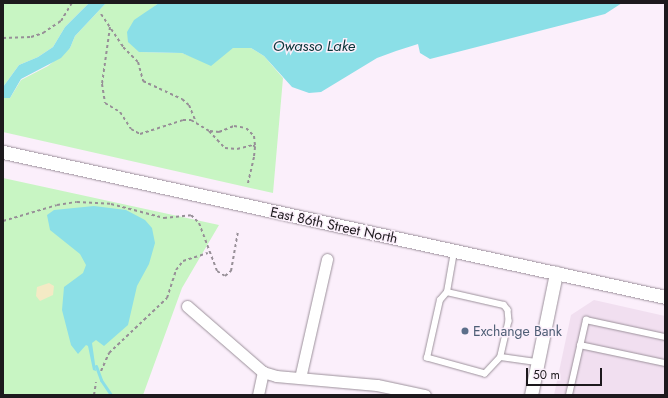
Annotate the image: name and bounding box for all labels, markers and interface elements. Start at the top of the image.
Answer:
water label: Owasso Lake [273,38,355,56]
street label: East 86th Street North [269,203,399,247]
place label: Exchange Bank [473,323,562,339]
marker: Exchange Bank [460,326,470,336]
scale bar [528,360,604,386]
text: 50 m [533,366,560,384]

